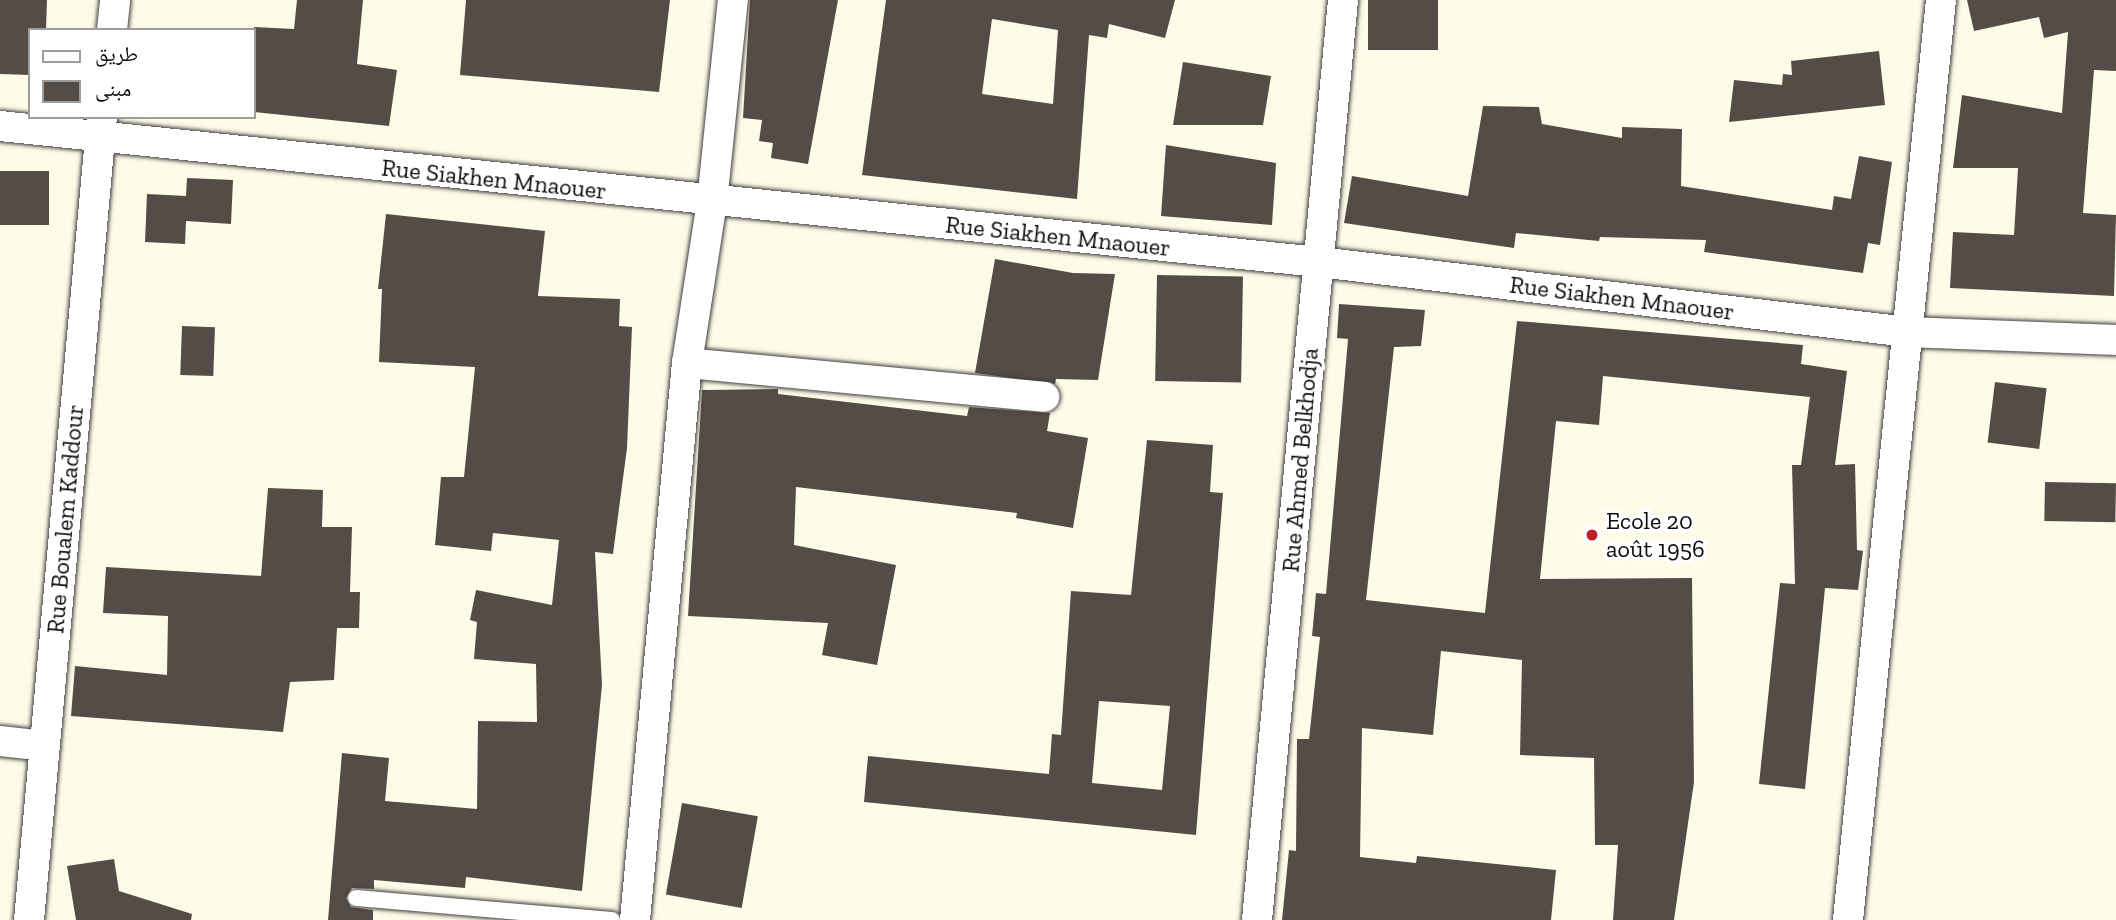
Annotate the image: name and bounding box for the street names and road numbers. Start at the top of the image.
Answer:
street label: Rue Siakhen Mnaouer [380,153,608,205]
street label: Rue Siakhen Mnaouer [944,210,1172,262]
street label: Rue Siakhen Mnaouer [1508,270,1736,326]
street label: Rue Ahmed Belkhodja [1276,346,1324,574]
street label: Rue Boualem Kaddour [41,403,89,635]

